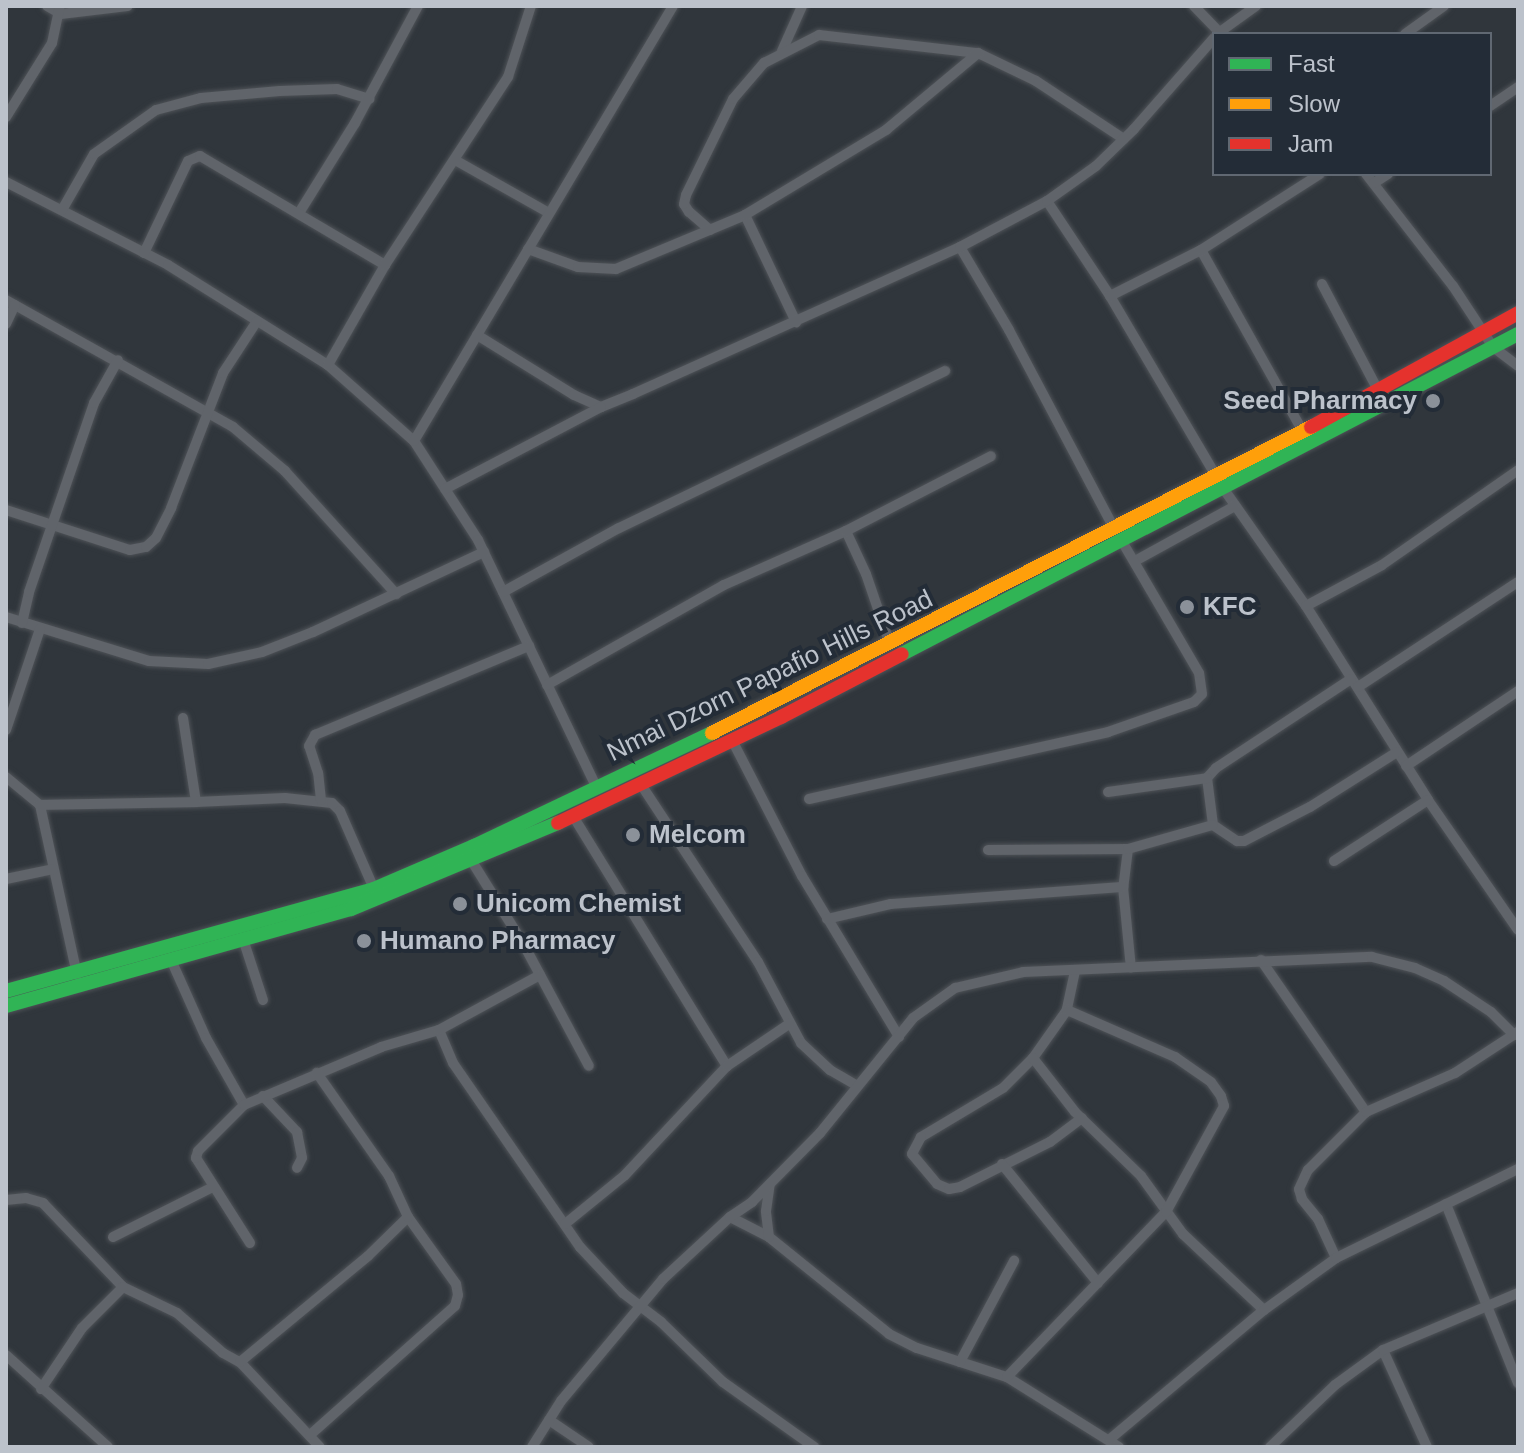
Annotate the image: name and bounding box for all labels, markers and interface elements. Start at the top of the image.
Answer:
legend [1212,32,1492,176]
text: Fast [1288,50,1335,77]
text: Slow [1288,90,1340,117]
text: Jam [1288,130,1333,157]
place label: Seed Pharmacy [1223,385,1417,417]
marker: Seed Pharmacy [1424,392,1442,410]
street label: Nmai Dzorn Papafio Hills Road [602,583,938,769]
place label: KFC [1203,591,1256,623]
marker: KFC [1178,598,1196,616]
place label: Melcom [649,819,746,851]
marker: Melcom [624,826,642,844]
place label: Unicom Chemist [476,888,681,920]
marker: Unicom Chemist [451,895,469,913]
place label: Humano Pharmacy [380,925,616,957]
marker: Humano Pharmacy [355,932,373,950]

